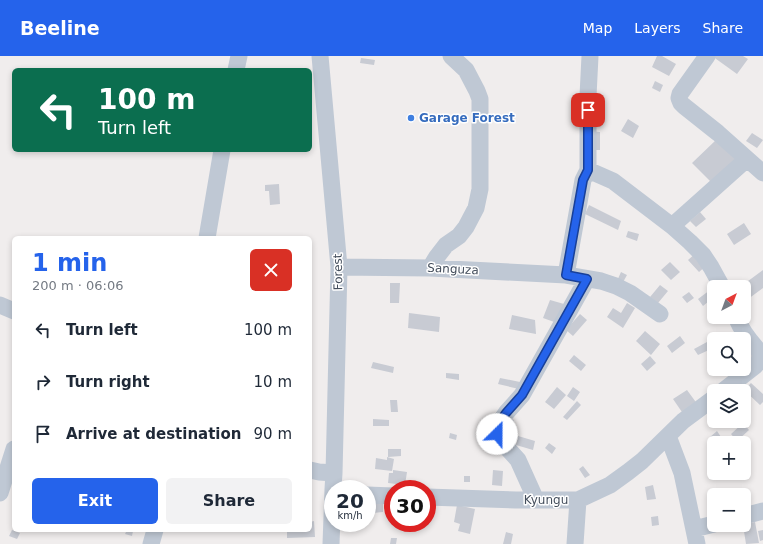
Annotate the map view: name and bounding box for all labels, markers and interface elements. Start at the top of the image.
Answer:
text: Beeline [20,17,100,39]
text: Map [583,20,612,36]
text: Layers [634,20,681,36]
text: Share [703,20,743,36]
text: 100 m [98,83,195,116]
icon: left [32,84,84,136]
pin [571,93,605,127]
icon: arrive [577,99,599,121]
place label: Garage Forest [419,111,515,125]
marker: Garage Forest [406,113,416,123]
text: Turn left [98,117,171,138]
text: 1 min [32,249,107,277]
button: close [250,249,292,291]
street label: Forest [331,253,345,291]
street label: Sanguza [427,261,479,277]
text: 200 m · 06:06 [32,278,123,293]
north arrow [707,280,751,324]
map controls [707,280,751,532]
icon: left [32,319,54,341]
text: Turn left [66,321,138,339]
text: 100 m [244,321,292,339]
button: search [707,332,751,376]
icon: right [32,371,54,393]
text: Turn right [66,373,150,391]
text: 10 m [254,373,292,391]
button: layers [707,384,751,428]
position arrow [476,413,518,455]
icon: arrive [32,423,54,445]
text: Arrive at destination [66,425,241,443]
text: 90 m [254,425,292,443]
button: + [707,436,751,480]
button: Exit [32,478,158,524]
button: Share [166,478,292,524]
speed limit sign: 30 [384,480,436,532]
button: − [707,488,751,532]
text: 20 [336,489,364,513]
street label: Kyungu [524,493,568,507]
text: km/h [337,510,363,521]

